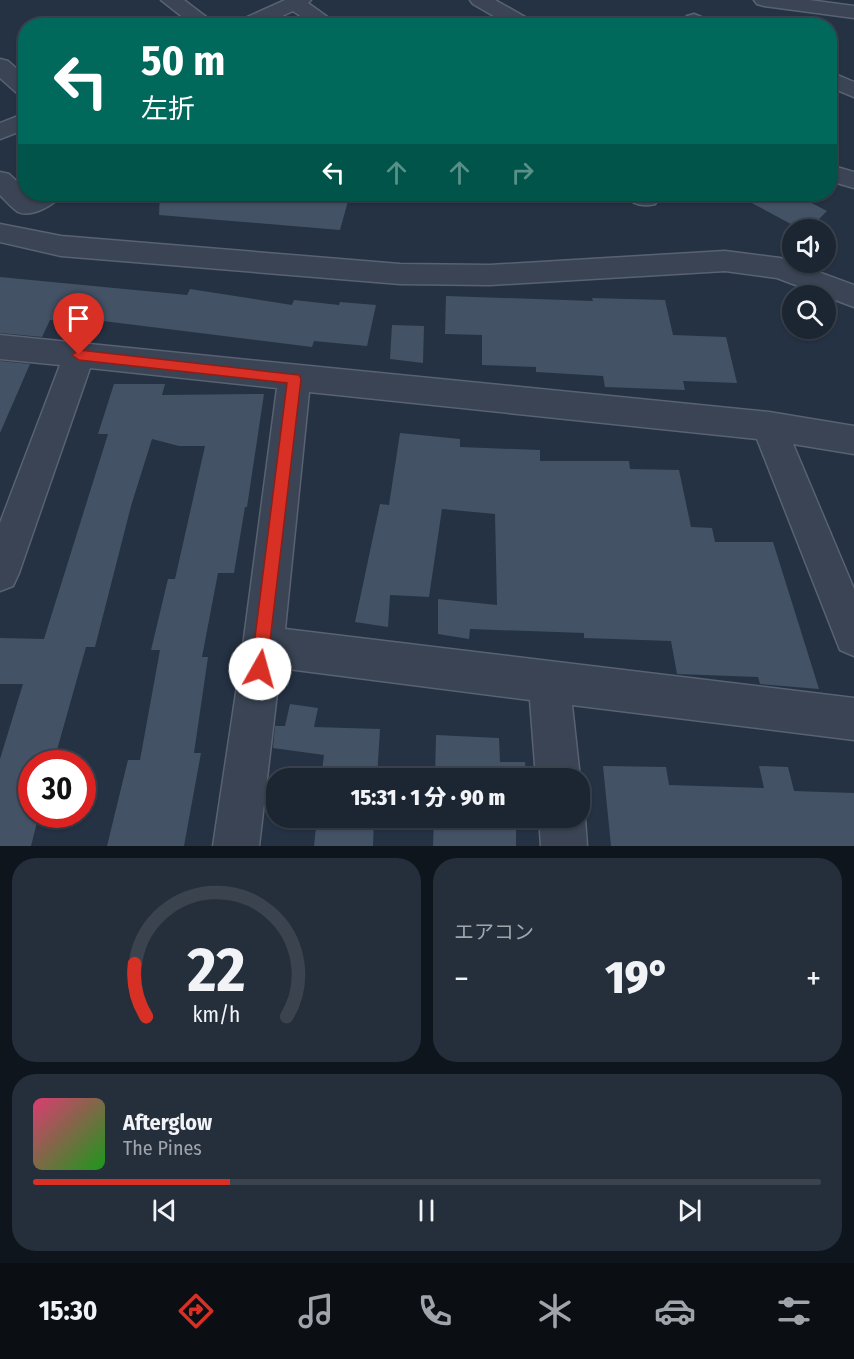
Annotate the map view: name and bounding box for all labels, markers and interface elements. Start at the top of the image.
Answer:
text: 50 m [141,36,225,86]
icon: left [42,42,120,120]
text: 左折 [141,93,195,125]
icon: left [317,156,350,189]
icon: ahead [380,156,413,189]
icon: ahead [443,156,476,189]
icon: right [506,156,539,189]
map controls [782,219,836,339]
button: sound [782,219,836,273]
button: search [782,285,836,339]
pin [53,293,104,355]
icon: arrive [62,302,95,335]
position arrow [228,637,292,701]
speed limit sign: 30 [18,750,96,828]
text: 15:31 · 1 分 · 90 m [351,784,505,811]
text: エアコン [454,920,534,944]
text: 22 [187,933,245,1008]
text: 19° [605,951,670,1005]
text: − [454,959,469,999]
text: + [806,959,821,999]
text: km/h [193,1002,240,1028]
text: Afterglow [123,1109,212,1136]
text: The Pines [123,1136,202,1160]
icon: previous [148,1194,181,1227]
icon: pause [410,1194,443,1227]
icon: next [673,1194,706,1227]
icon: directions [175,1290,217,1332]
icon: music [295,1290,337,1332]
icon: phone [414,1290,456,1332]
icon: climate [534,1290,576,1332]
icon: car [654,1290,696,1332]
icon: filters [773,1290,815,1332]
text: 15:30 [39,1295,98,1327]

